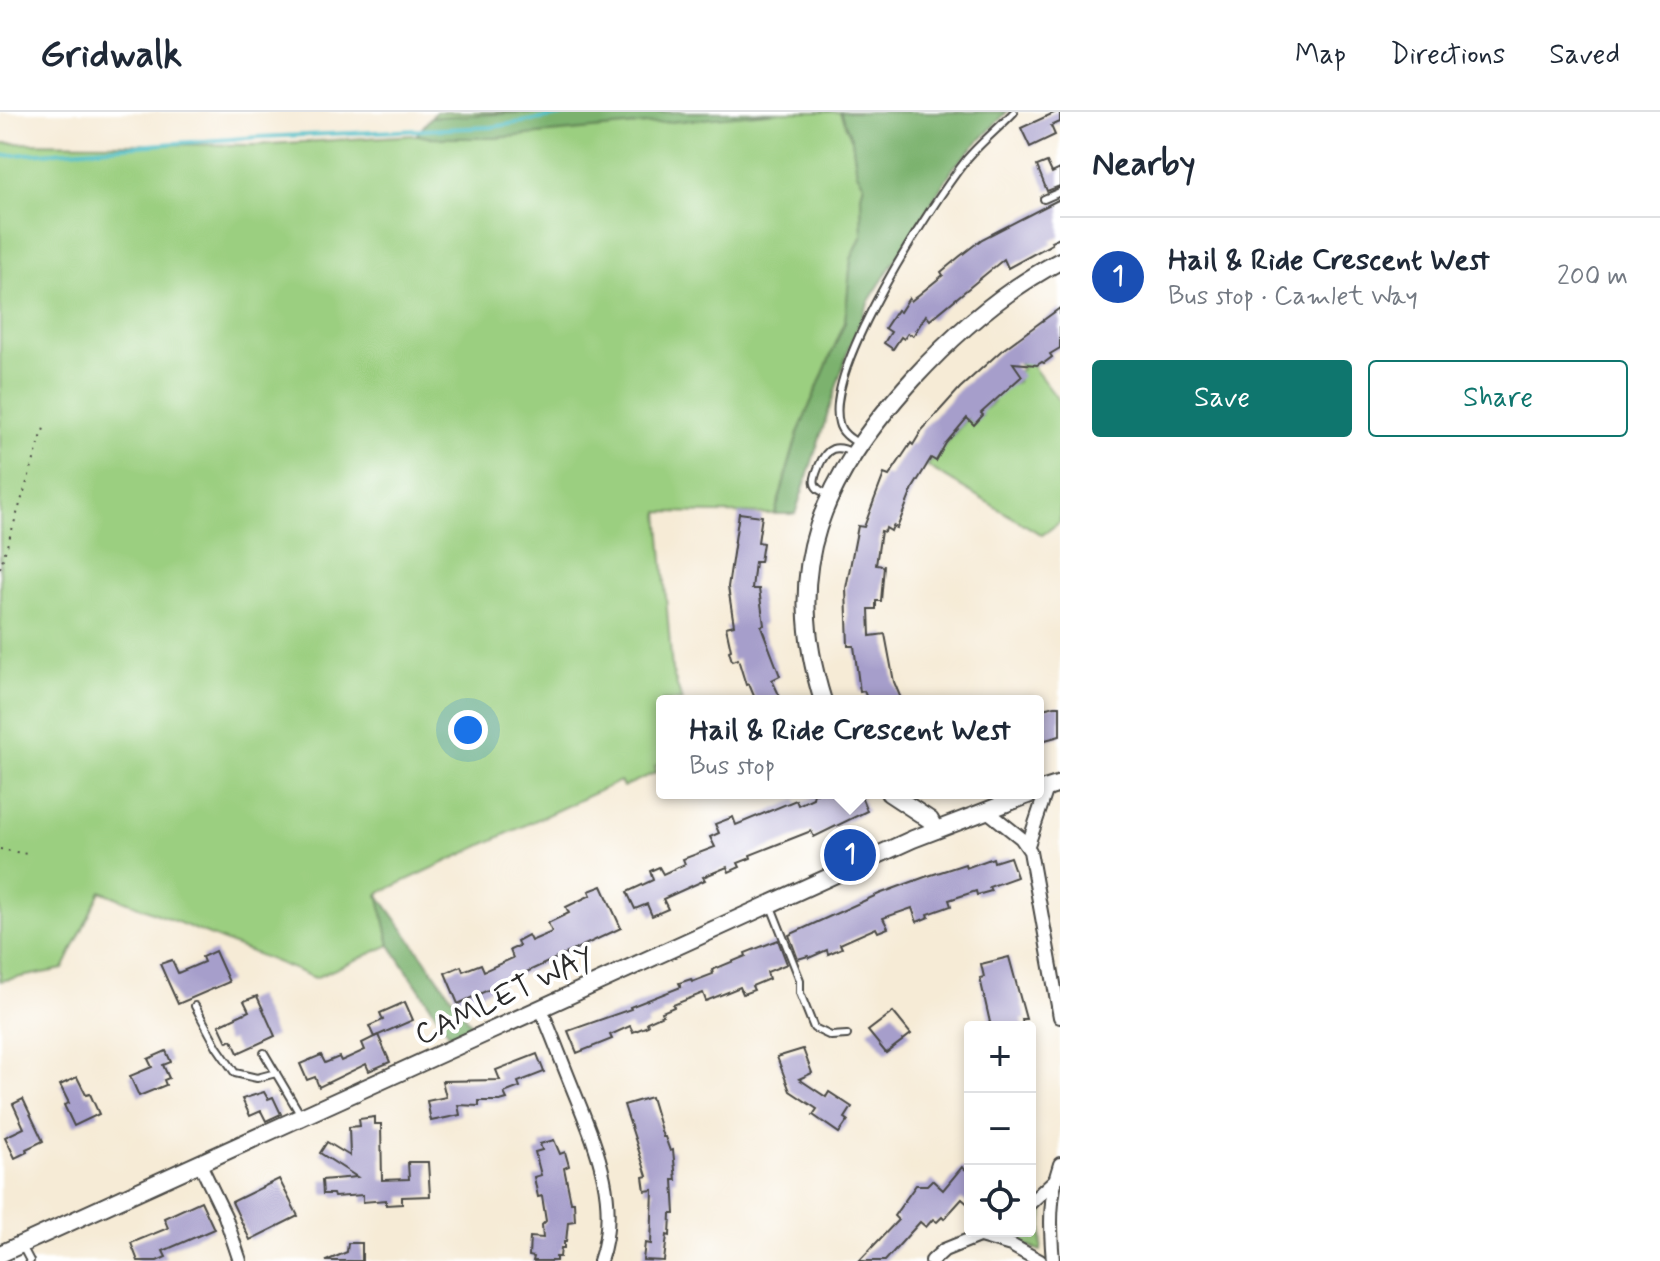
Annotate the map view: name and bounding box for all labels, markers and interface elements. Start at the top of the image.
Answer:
text: Gridwalk [40,31,182,80]
text: Map [1295,37,1346,74]
text: Directions [1390,37,1505,74]
text: Saved [1549,37,1620,74]
text: Nearby [1092,142,1196,187]
text: Hail & Ride Crescent West [1168,241,1490,280]
text: 1 [1112,260,1124,294]
text: 200 m [1557,260,1628,294]
text: Bus stop · Camlet Way [1168,280,1418,314]
button: Save [1092,360,1352,437]
button: Share [1368,360,1628,437]
popup [656,695,1044,799]
your location [448,710,488,750]
text: Hail & Ride Crescent West [689,711,1011,750]
text: Bus stop [689,750,775,784]
pin: 1 [824,825,876,885]
street label: CAMLET WAY [409,938,601,1055]
map controls [964,1021,1036,1237]
button: + [964,1021,1036,1093]
button: − [964,1093,1036,1165]
button: locate [964,1165,1036,1237]

